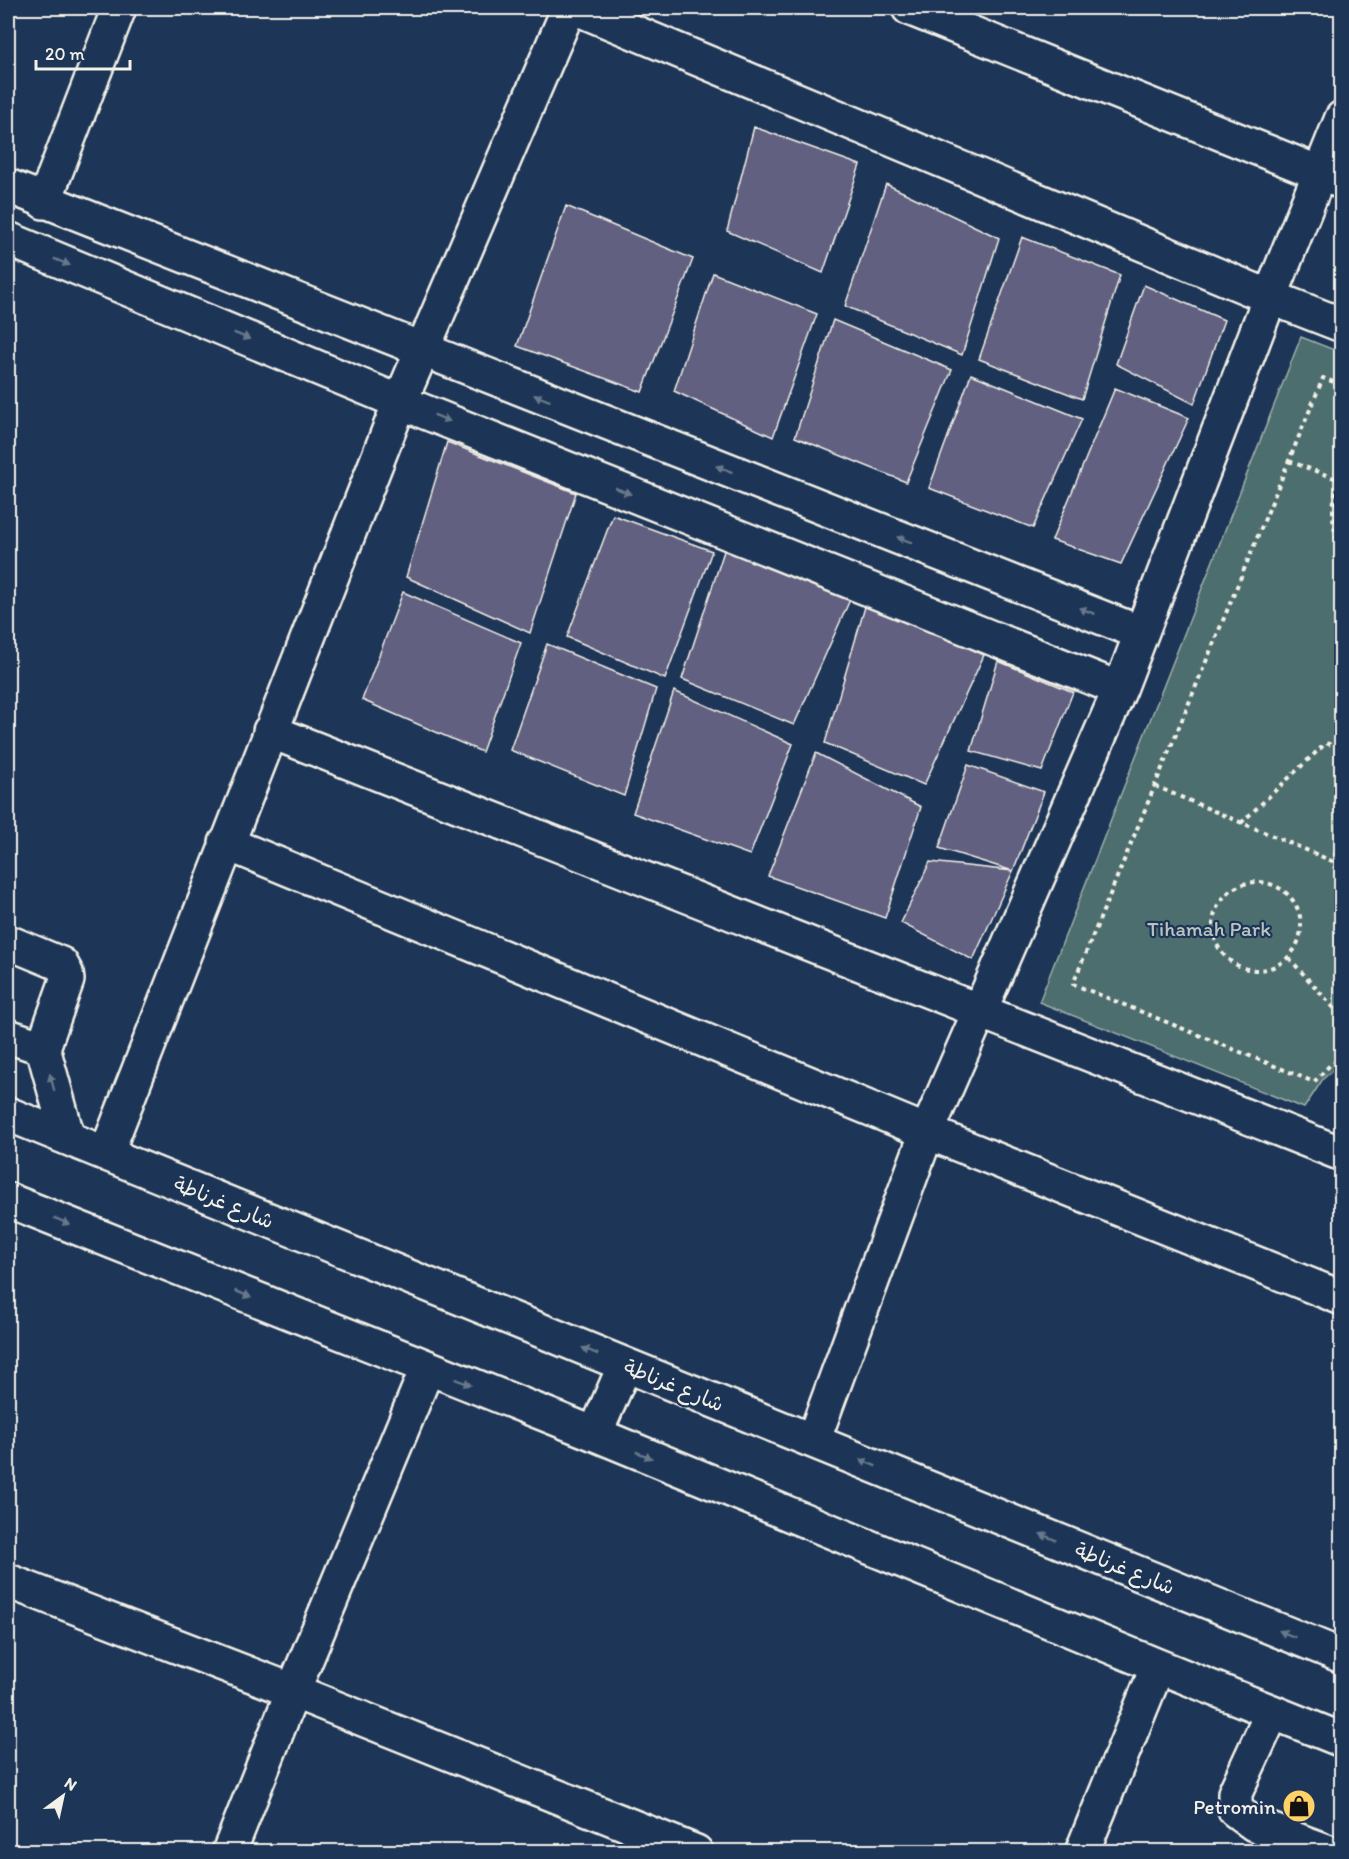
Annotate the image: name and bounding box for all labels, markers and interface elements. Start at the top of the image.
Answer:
scale bar [36,33,130,71]
text: 20 m [45,43,85,65]
one-way arrow [53,257,71,267]
one-way arrow [233,331,251,341]
one-way arrow [533,392,551,402]
one-way arrow [433,413,451,423]
one-way arrow [715,464,733,473]
one-way arrow [614,486,632,496]
one-way arrow [896,535,914,545]
one-way arrow [1078,606,1096,615]
park label: Tihamah Park [1147,916,1271,941]
one-way arrow [47,1073,57,1091]
street label: شارع غرناطة [169,1171,278,1236]
one-way arrow [53,1217,71,1226]
one-way arrow [234,1289,252,1299]
one-way arrow [580,1346,598,1356]
street label: شارع غرناطة [619,1354,728,1419]
one-way arrow [454,1378,472,1388]
one-way arrow [635,1451,653,1460]
one-way arrow [858,1458,876,1468]
one-way arrow [1039,1532,1057,1541]
street label: شارع غرناطة [1070,1537,1179,1602]
one-way arrow [1278,1629,1296,1639]
north arrow [33,1766,93,1826]
text: N [61,1773,81,1795]
shop icon: Petromin [1281,1788,1317,1824]
place label: Petromin [1193,1794,1276,1819]

